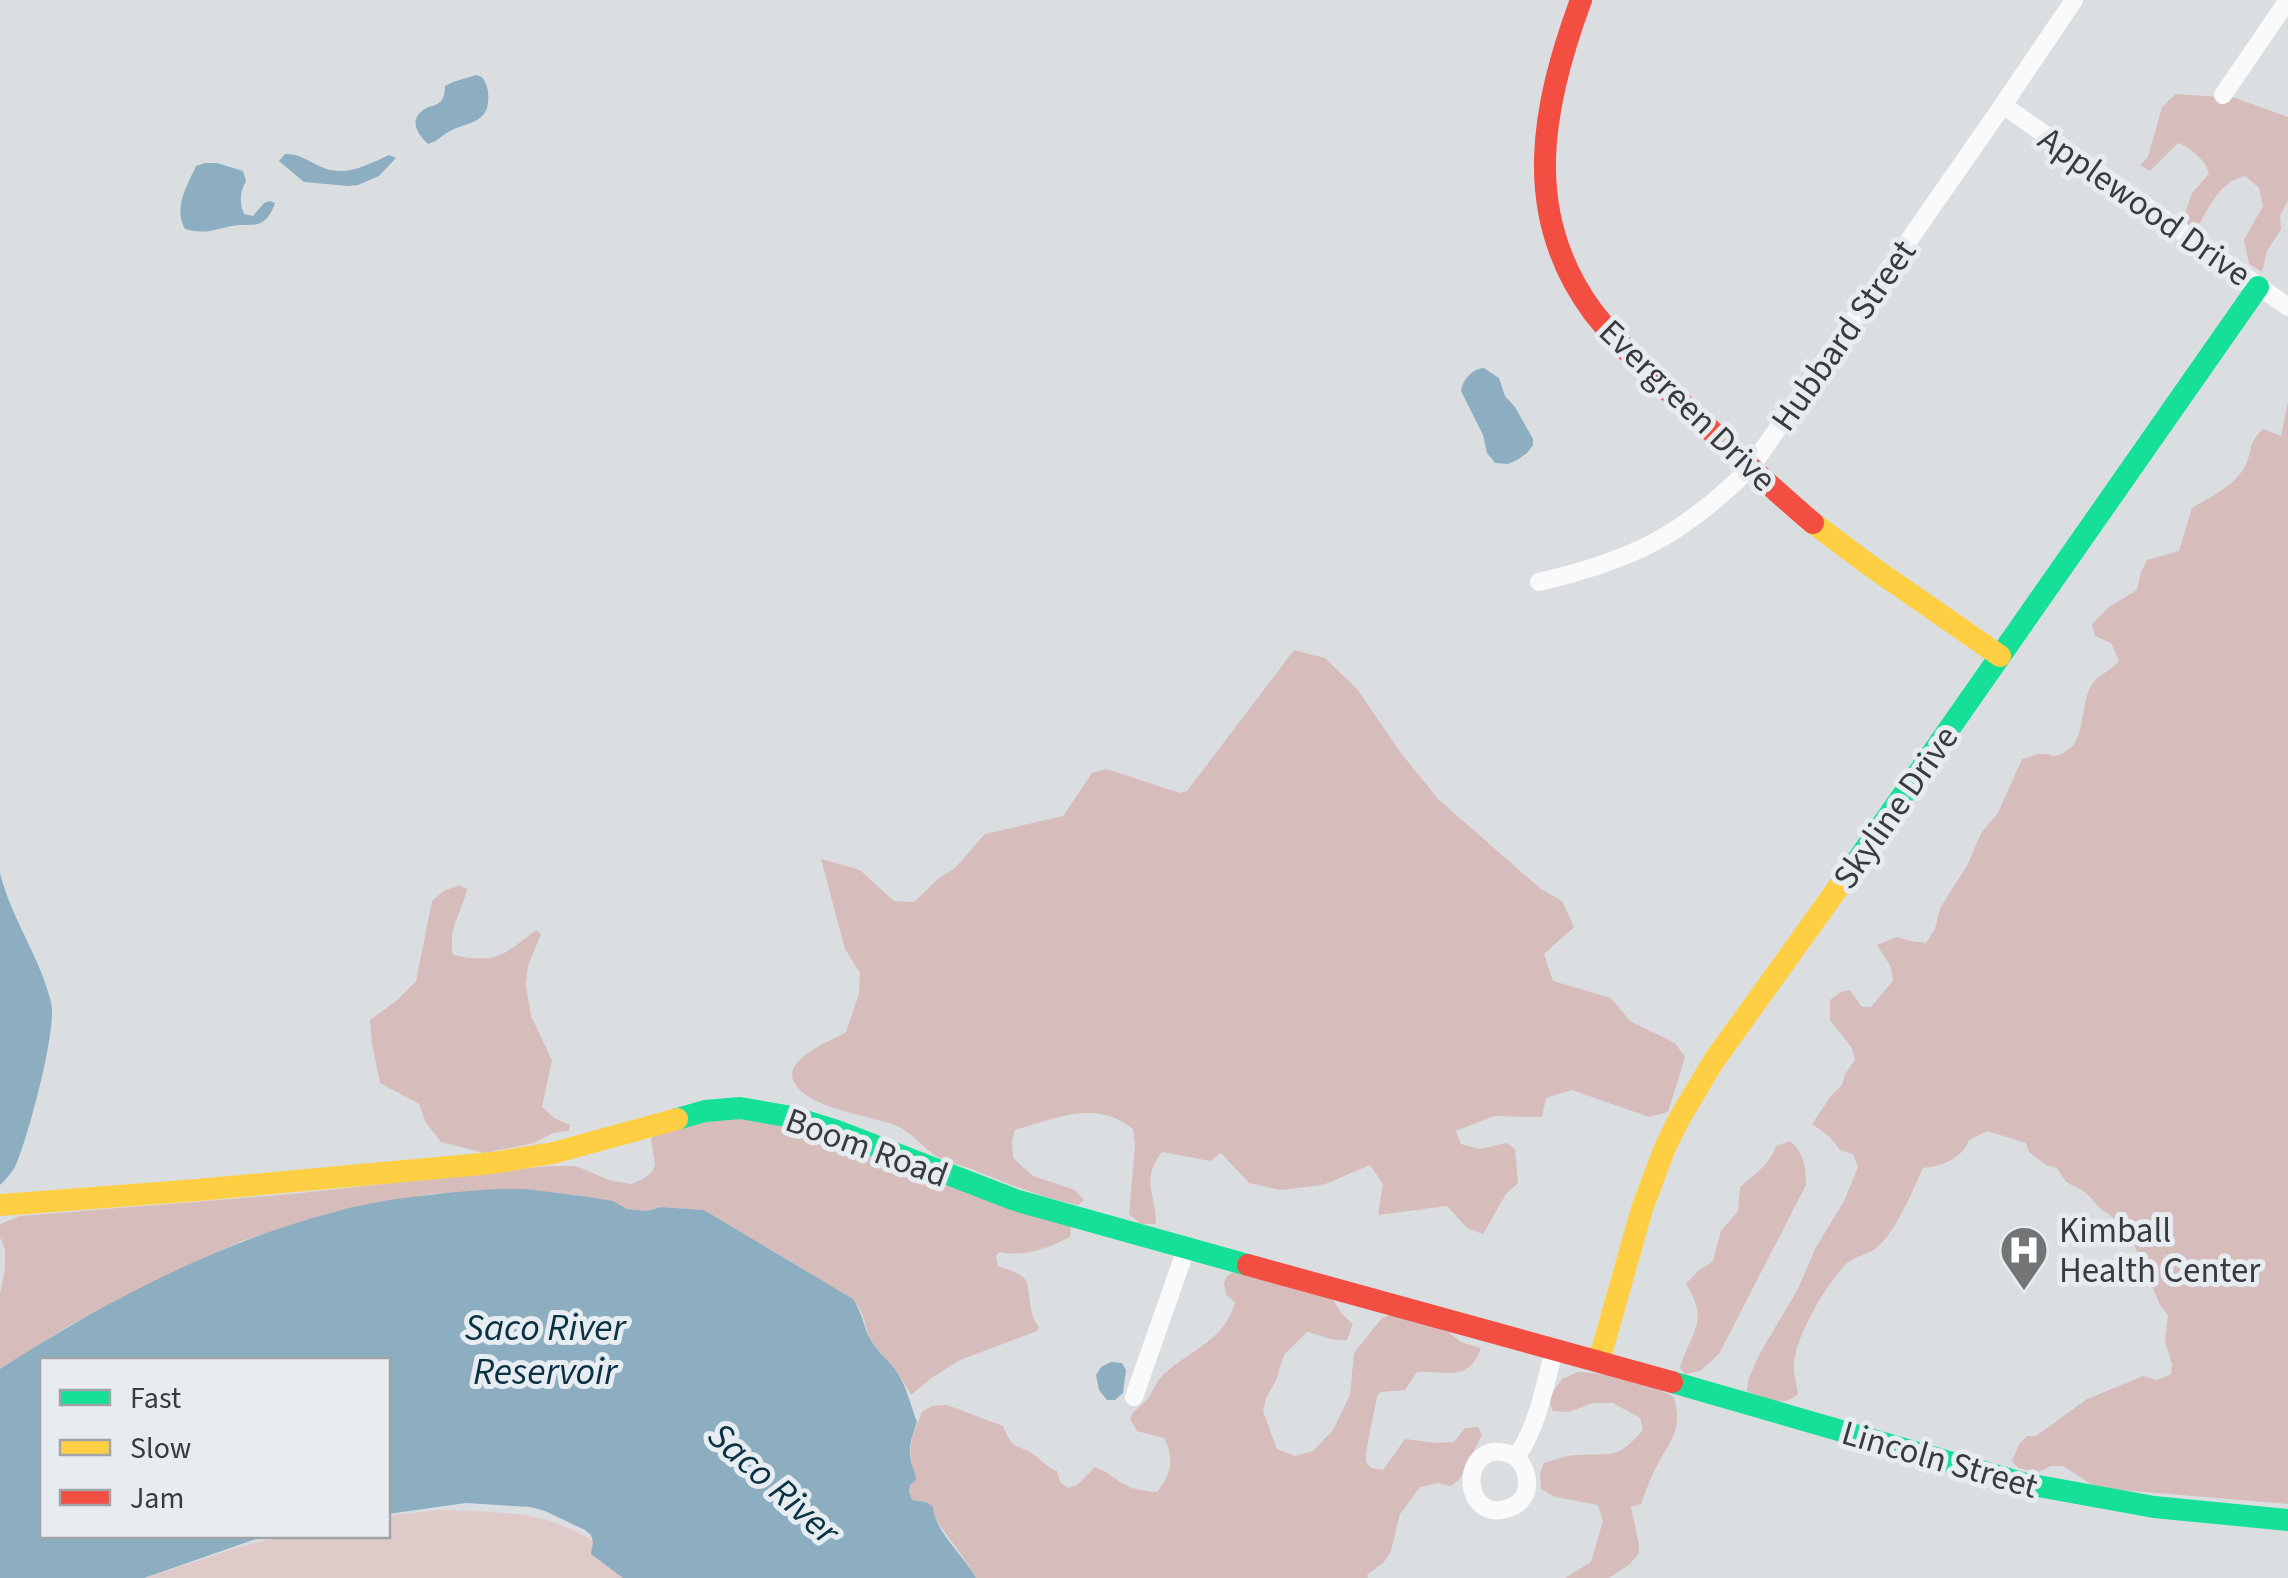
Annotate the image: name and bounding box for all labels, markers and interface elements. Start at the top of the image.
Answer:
street label: Applewood Drive [2028,115,2261,299]
street label: Hubbard Street [1759,230,1929,442]
street label: Evergreen Drive [1587,308,1787,503]
street label: Skyline Drive [1821,716,1971,899]
street label: Boom Road [778,1095,955,1200]
place label: Kimball Health Center [2059,1206,2261,1296]
hospital icon: Kimball Health Center [1998,1224,2050,1292]
water label: Saco River Reservoir [464,1301,628,1399]
legend [40,1358,390,1538]
text: Fast [130,1377,181,1420]
street label: Lincoln Street [1836,1408,2044,1512]
water label: Saco River [695,1410,853,1559]
text: Slow [130,1427,191,1470]
text: Jam [130,1477,184,1520]

